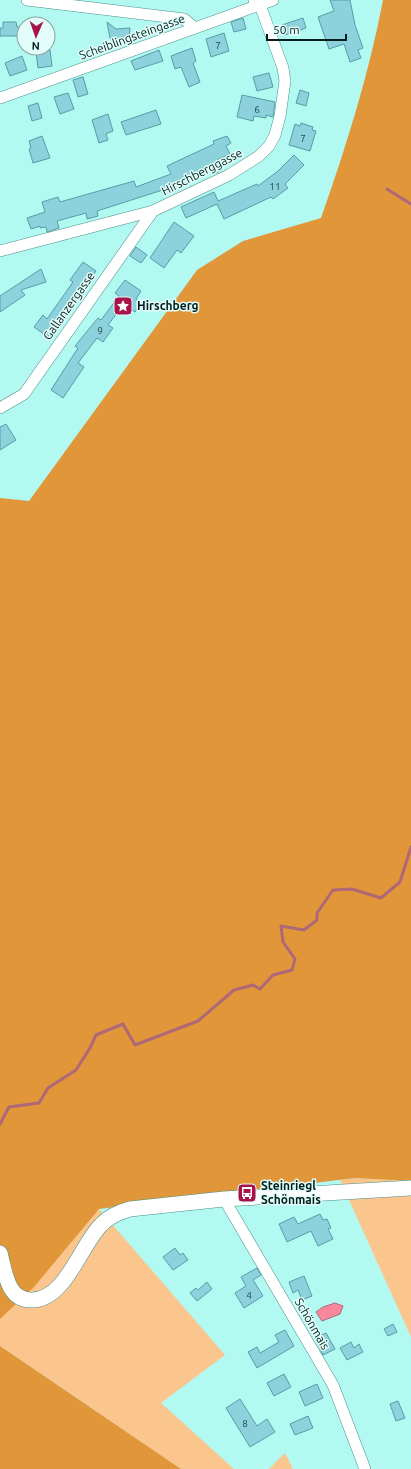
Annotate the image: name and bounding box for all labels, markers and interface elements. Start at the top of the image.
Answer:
street label: Scheiblingsteingasse [77,11,186,62]
north arrow [16,16,56,56]
scale bar [267,16,346,42]
text: 50 m [273,23,300,36]
text: N [31,40,40,52]
house number: 7 [215,40,221,51]
house number: 6 [254,104,260,115]
house number: 7 [300,133,306,144]
street label: Hirschberggasse [159,146,244,197]
house number: 11 [269,181,281,192]
street label: Gallanzergasse [40,269,97,342]
place icon: Hirschberg [112,295,134,317]
place label: Hirschberg [137,299,199,312]
house number: 9 [97,325,103,336]
place label: Steinriegl Schönmais [261,1179,321,1206]
bus stop icon: Steinriegl Schönmais [236,1182,258,1204]
house number: 4 [246,1290,252,1301]
street label: Schönmais [292,1296,332,1352]
house number: 8 [242,1418,248,1429]

